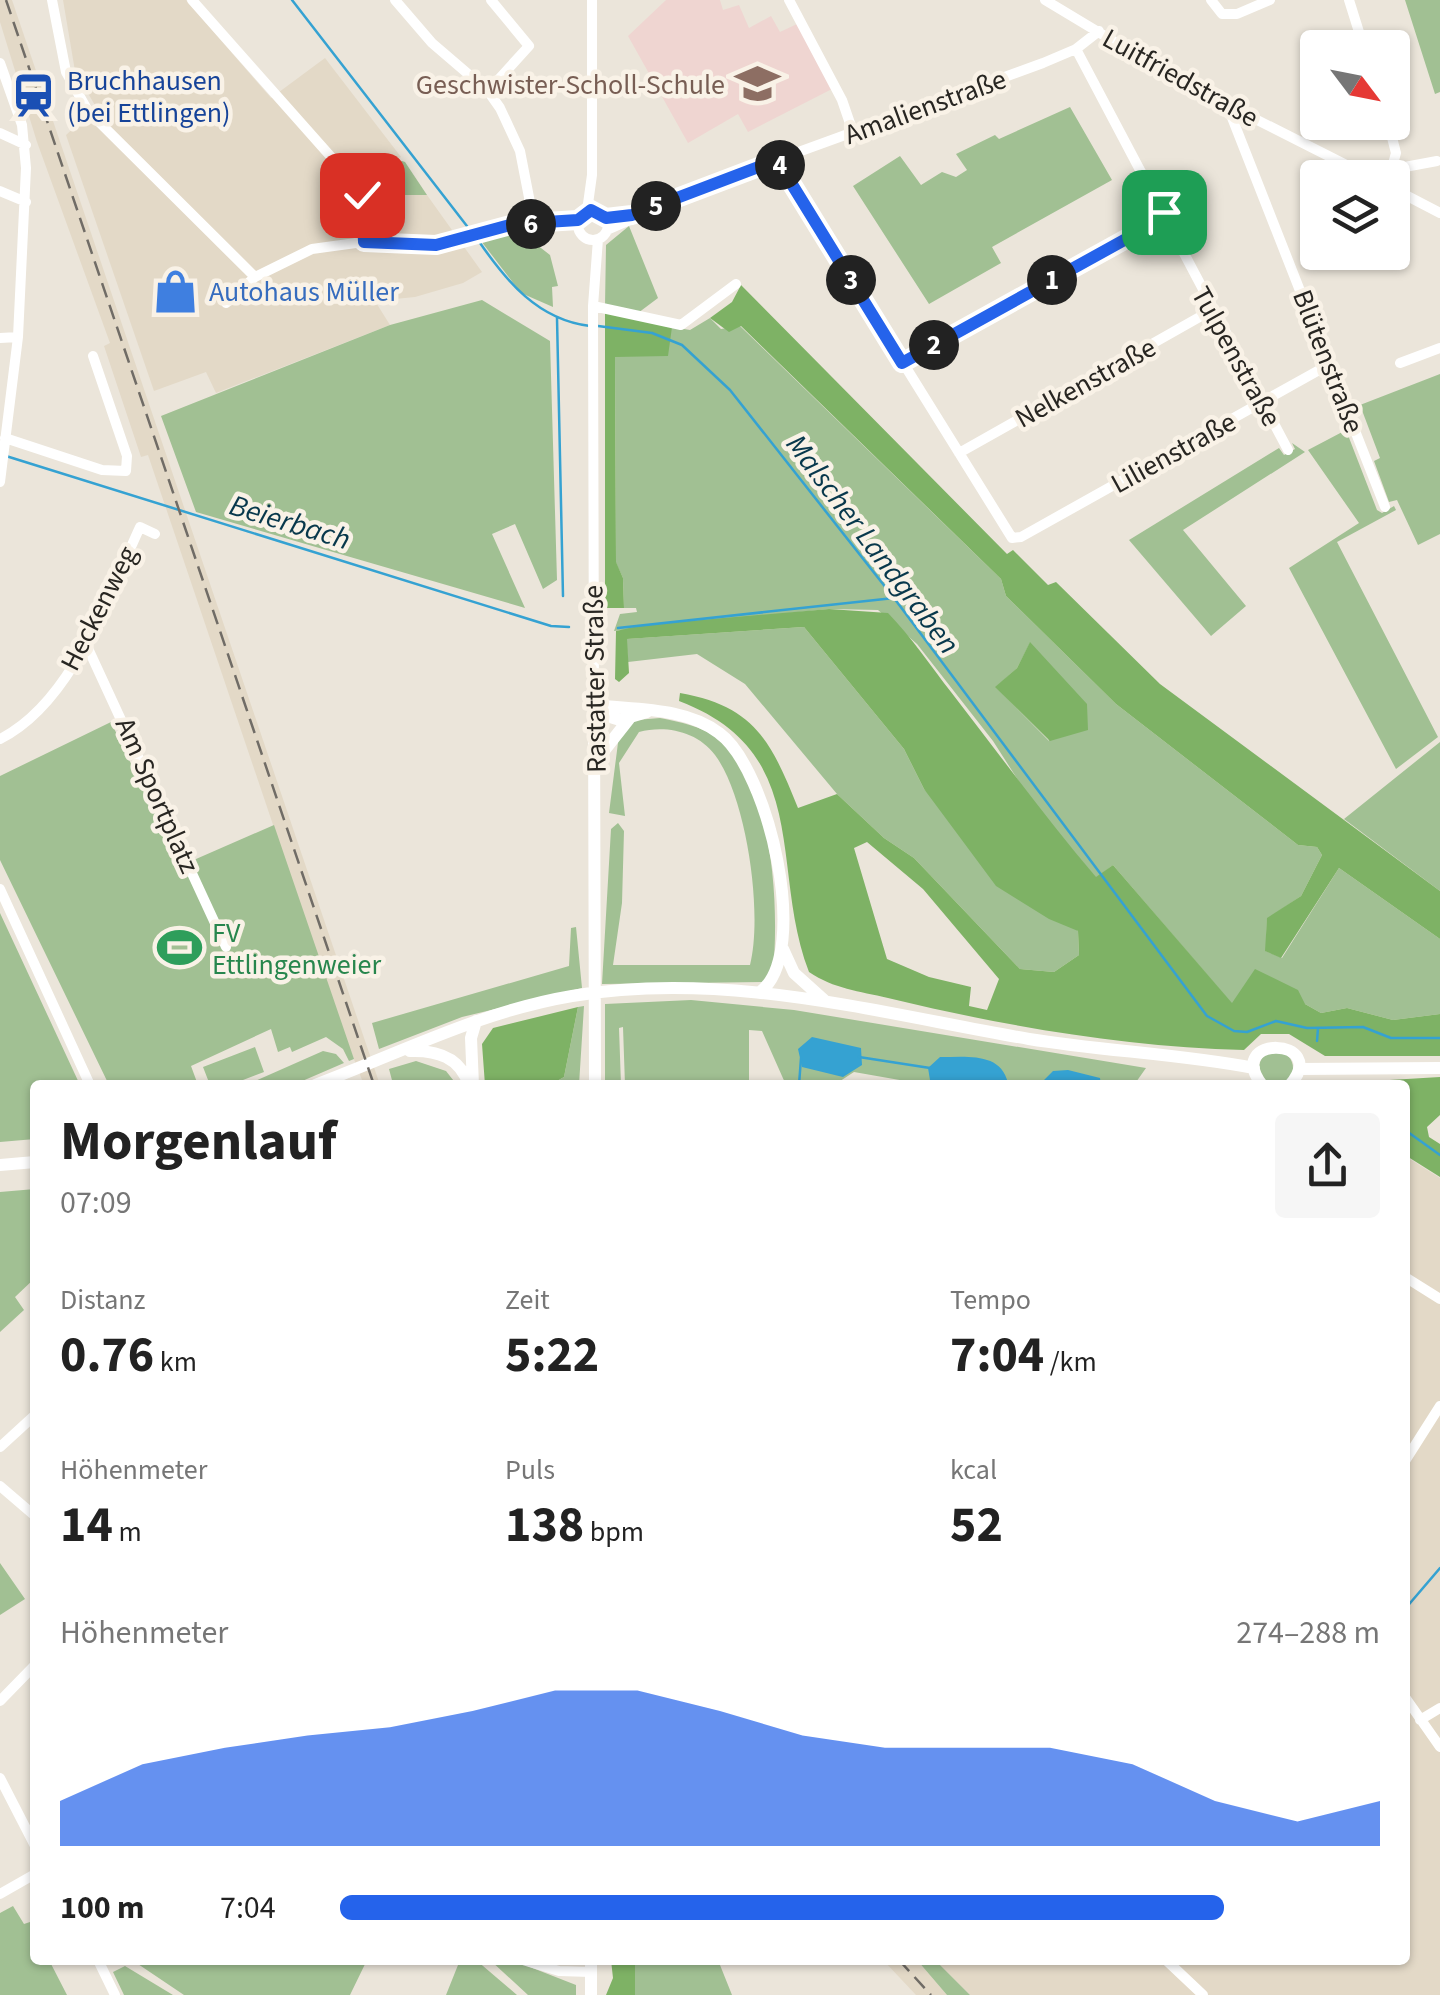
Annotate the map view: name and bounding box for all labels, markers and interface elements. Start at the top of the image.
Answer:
street label: Luitfriedstraße [1095,19,1266,137]
north arrow [1300,30,1410,140]
map controls [1300,30,1410,270]
street label: Amalienstraße [839,59,1012,155]
school or university icon: Geschwister-Scholl-Schule [734,60,782,108]
place label: Bruchhausen (bei Ettlingen) [67,61,231,133]
place label: Geschwister-Scholl-Schule [416,65,725,105]
station icon: Bruchhausen (bei Ettlingen) [10,72,58,120]
pin: 4 [755,140,805,190]
text: 4 [773,145,787,185]
pin [320,153,405,238]
button: layers [1300,160,1410,270]
icon: check [335,168,390,223]
pin [1122,170,1207,255]
pin: 5 [631,181,681,231]
icon: arrive [1137,185,1192,240]
text: 5 [649,186,663,226]
pin: 6 [506,199,556,249]
text: 6 [524,204,538,244]
pin: 3 [826,255,876,305]
pin: 1 [1027,255,1077,305]
text: 3 [844,260,858,300]
text: 1 [1045,260,1059,300]
shop icon: Autohaus Müller [152,267,200,315]
place label: Autohaus Müller [209,272,399,312]
street label: Tulpenstraße [1181,279,1291,434]
street label: Blütenstraße [1282,284,1374,439]
pin: 2 [909,320,959,370]
text: 2 [927,325,941,365]
street label: Nelkenstraße [1008,328,1163,438]
street label: Lilienstraße [1104,402,1243,504]
water label: Malscher Landgraben [775,425,970,663]
water label: Beierbach [224,484,355,561]
street label: Heckenweg [50,539,147,678]
street label: Rastatter Straße [573,585,617,773]
street label: Am Sportplatz [105,711,209,880]
place label: FV Ettlingenweier [212,913,381,985]
sports icon: FV Ettlingenweier [155,924,203,972]
text: Morgenlauf [60,1103,337,1181]
button: share [1275,1113,1380,1218]
text: 07:09 [60,1180,132,1226]
text: Distanz [60,1280,145,1320]
text: Zeit [505,1280,550,1320]
text: Tempo [950,1280,1031,1320]
text: 0.76 [60,1320,154,1391]
text: 5:22 [505,1320,599,1391]
text: 7:04 [950,1320,1044,1391]
text: km [154,1342,197,1382]
text: /km [1044,1342,1097,1382]
text: Höhenmeter [60,1450,207,1490]
text: Puls [505,1450,555,1490]
text: kcal [950,1450,997,1490]
text: 14 [60,1490,113,1561]
text: 138 [505,1490,584,1561]
text: 52 [950,1490,1003,1561]
text: m [113,1512,142,1552]
text: bpm [584,1512,644,1552]
text: Höhenmeter [60,1610,228,1656]
text: 274–288 m [1236,1610,1380,1656]
text: 100 m [60,1885,145,1931]
text: 7:04 [220,1885,276,1931]

